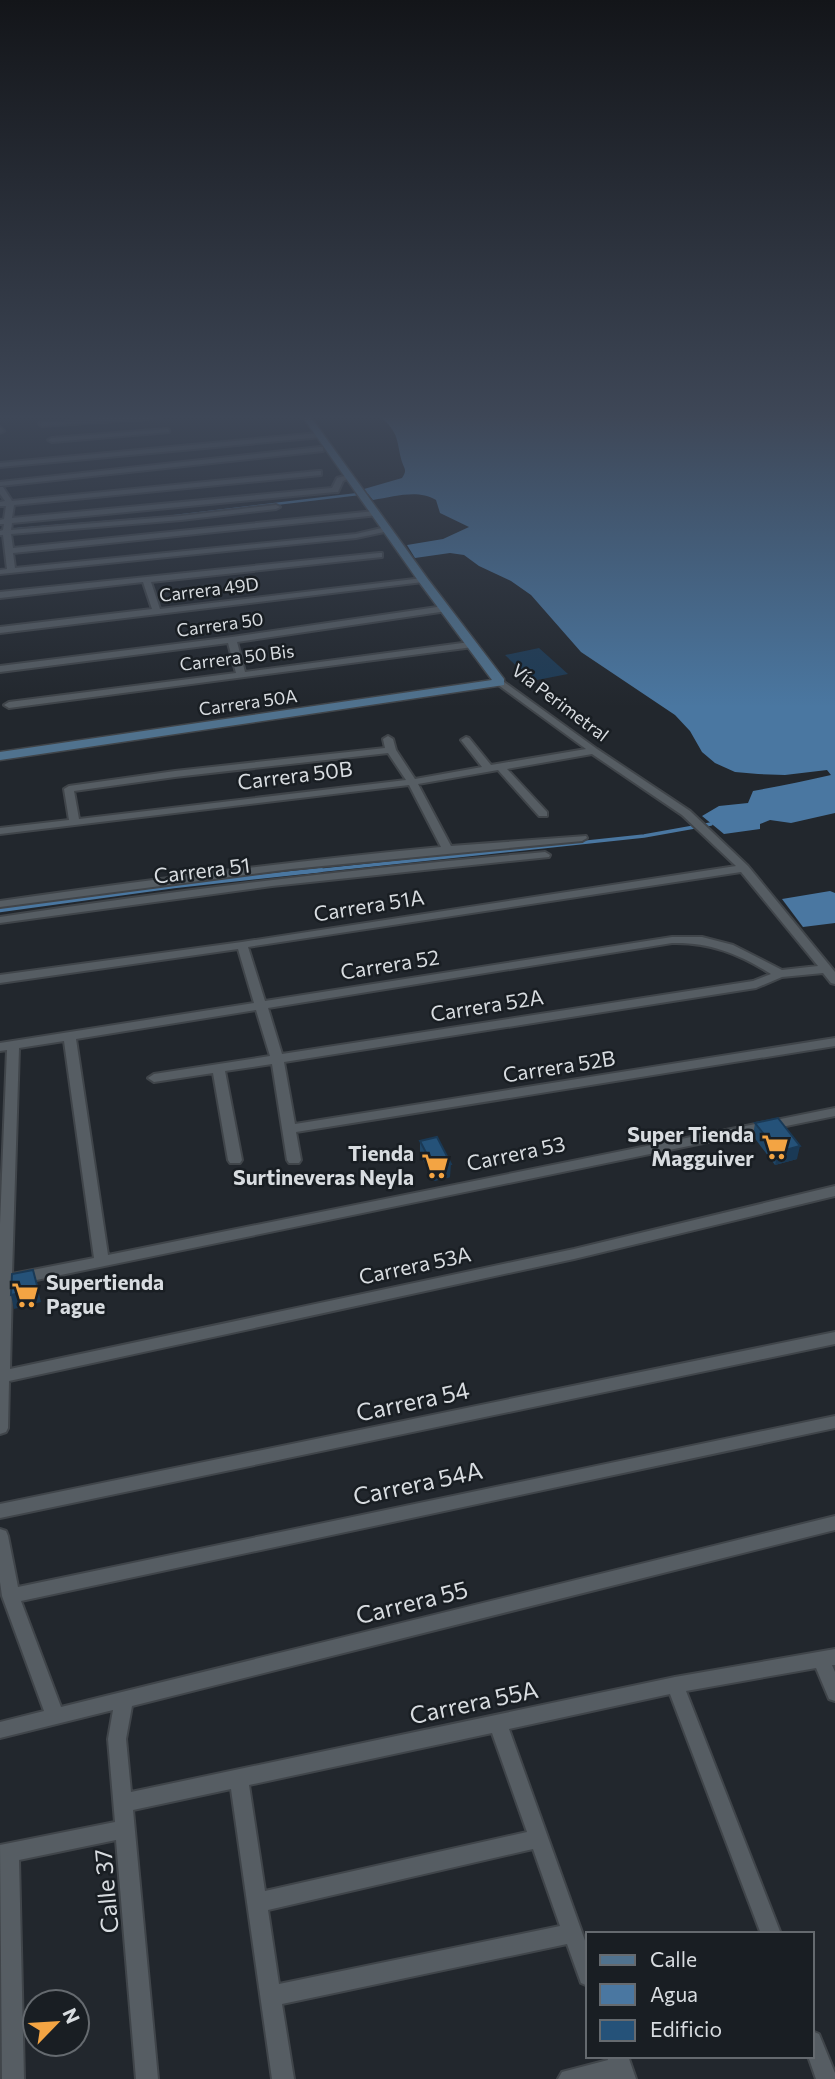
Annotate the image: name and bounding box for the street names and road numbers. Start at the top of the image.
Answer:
street label: Carrera 49D [158,572,260,606]
street label: Carrera 50 [175,607,265,641]
street label: Carrera 50 Bis [178,639,295,675]
street label: Vía Perimetral [508,659,613,746]
street label: Carrera 50A [197,684,299,720]
street label: Carrera 50B [236,755,354,794]
street label: Carrera 51 [152,851,252,888]
street label: Carrera 51A [312,883,426,926]
street label: Carrera 52 [339,943,441,984]
street label: Carrera 52A [428,983,545,1026]
street label: Carrera 52B [501,1044,617,1087]
street label: Carrera 53 [464,1130,567,1175]
street label: Carrera 53A [356,1240,473,1289]
street label: Carrera 54 [353,1374,472,1427]
street label: Carrera 54A [350,1455,485,1510]
street label: Carrera 55 [353,1574,471,1629]
street label: Carrera 55A [407,1674,541,1729]
street label: Calle 37 [87,1848,124,1935]

